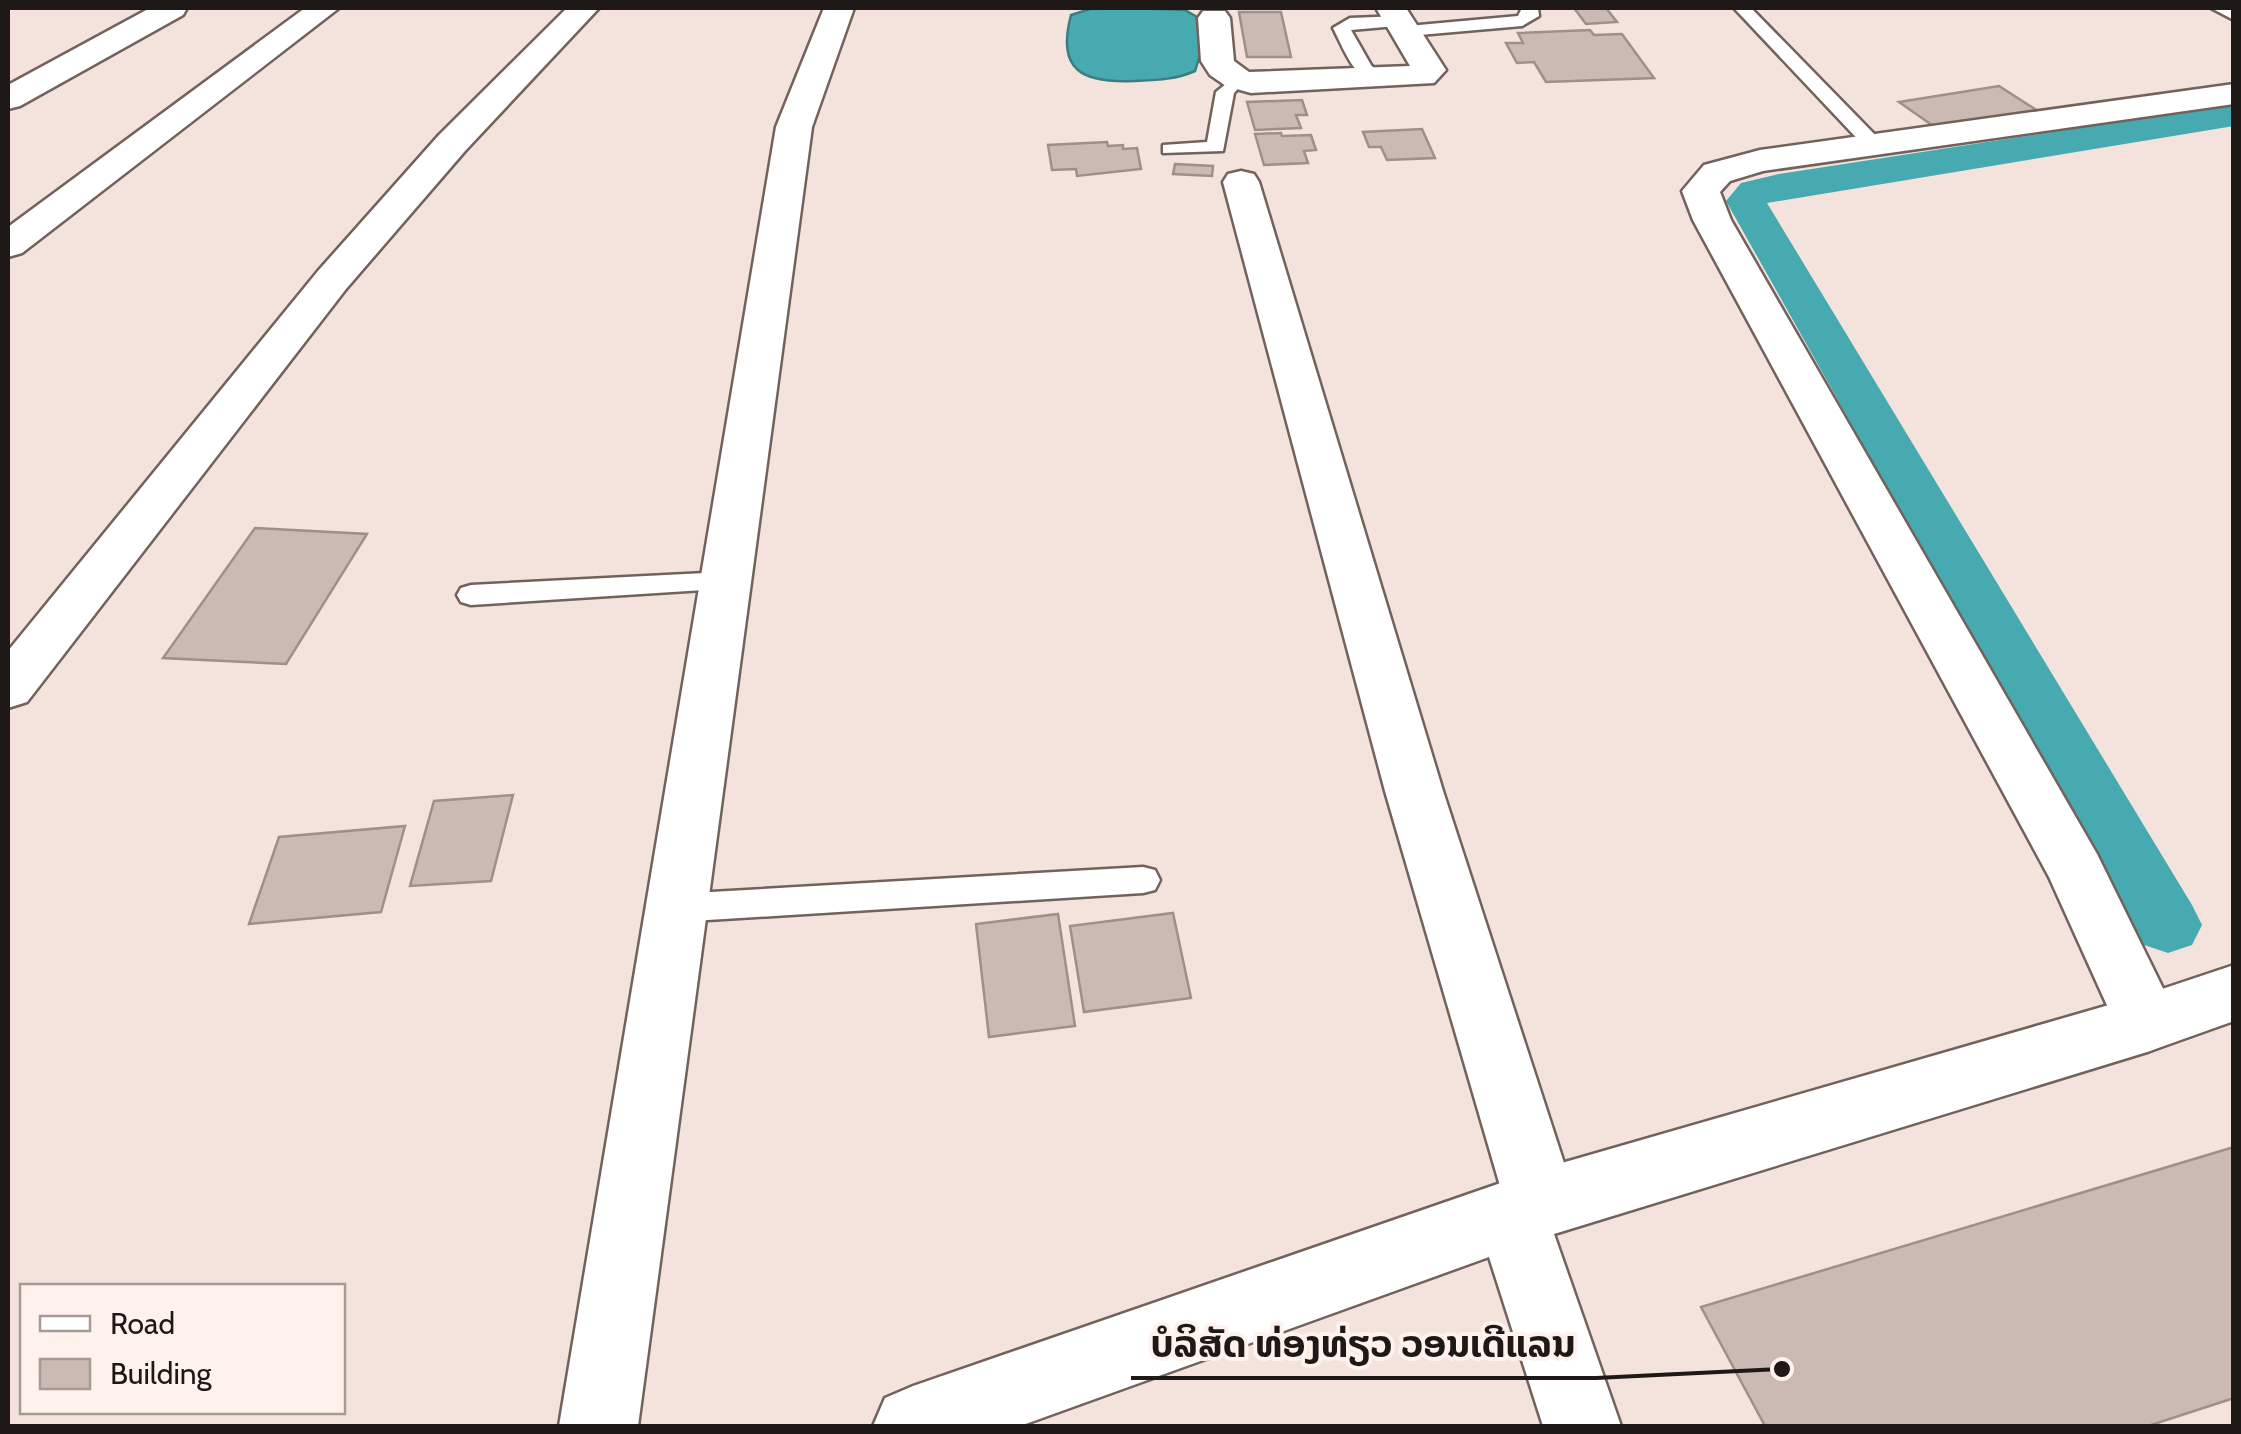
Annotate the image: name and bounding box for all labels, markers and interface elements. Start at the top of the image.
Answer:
legend [20,1284,345,1414]
text: Road [110,1305,175,1342]
callout: ບໍລິສັດ ທ່ອງທ່ຽວ ວອນເດີແລນ [1131,1310,1596,1378]
text: ບໍລິສັດ ທ່ອງທ່ຽວ ວອນເດີແລນ [1150,1320,1576,1367]
text: Building [110,1355,213,1392]

